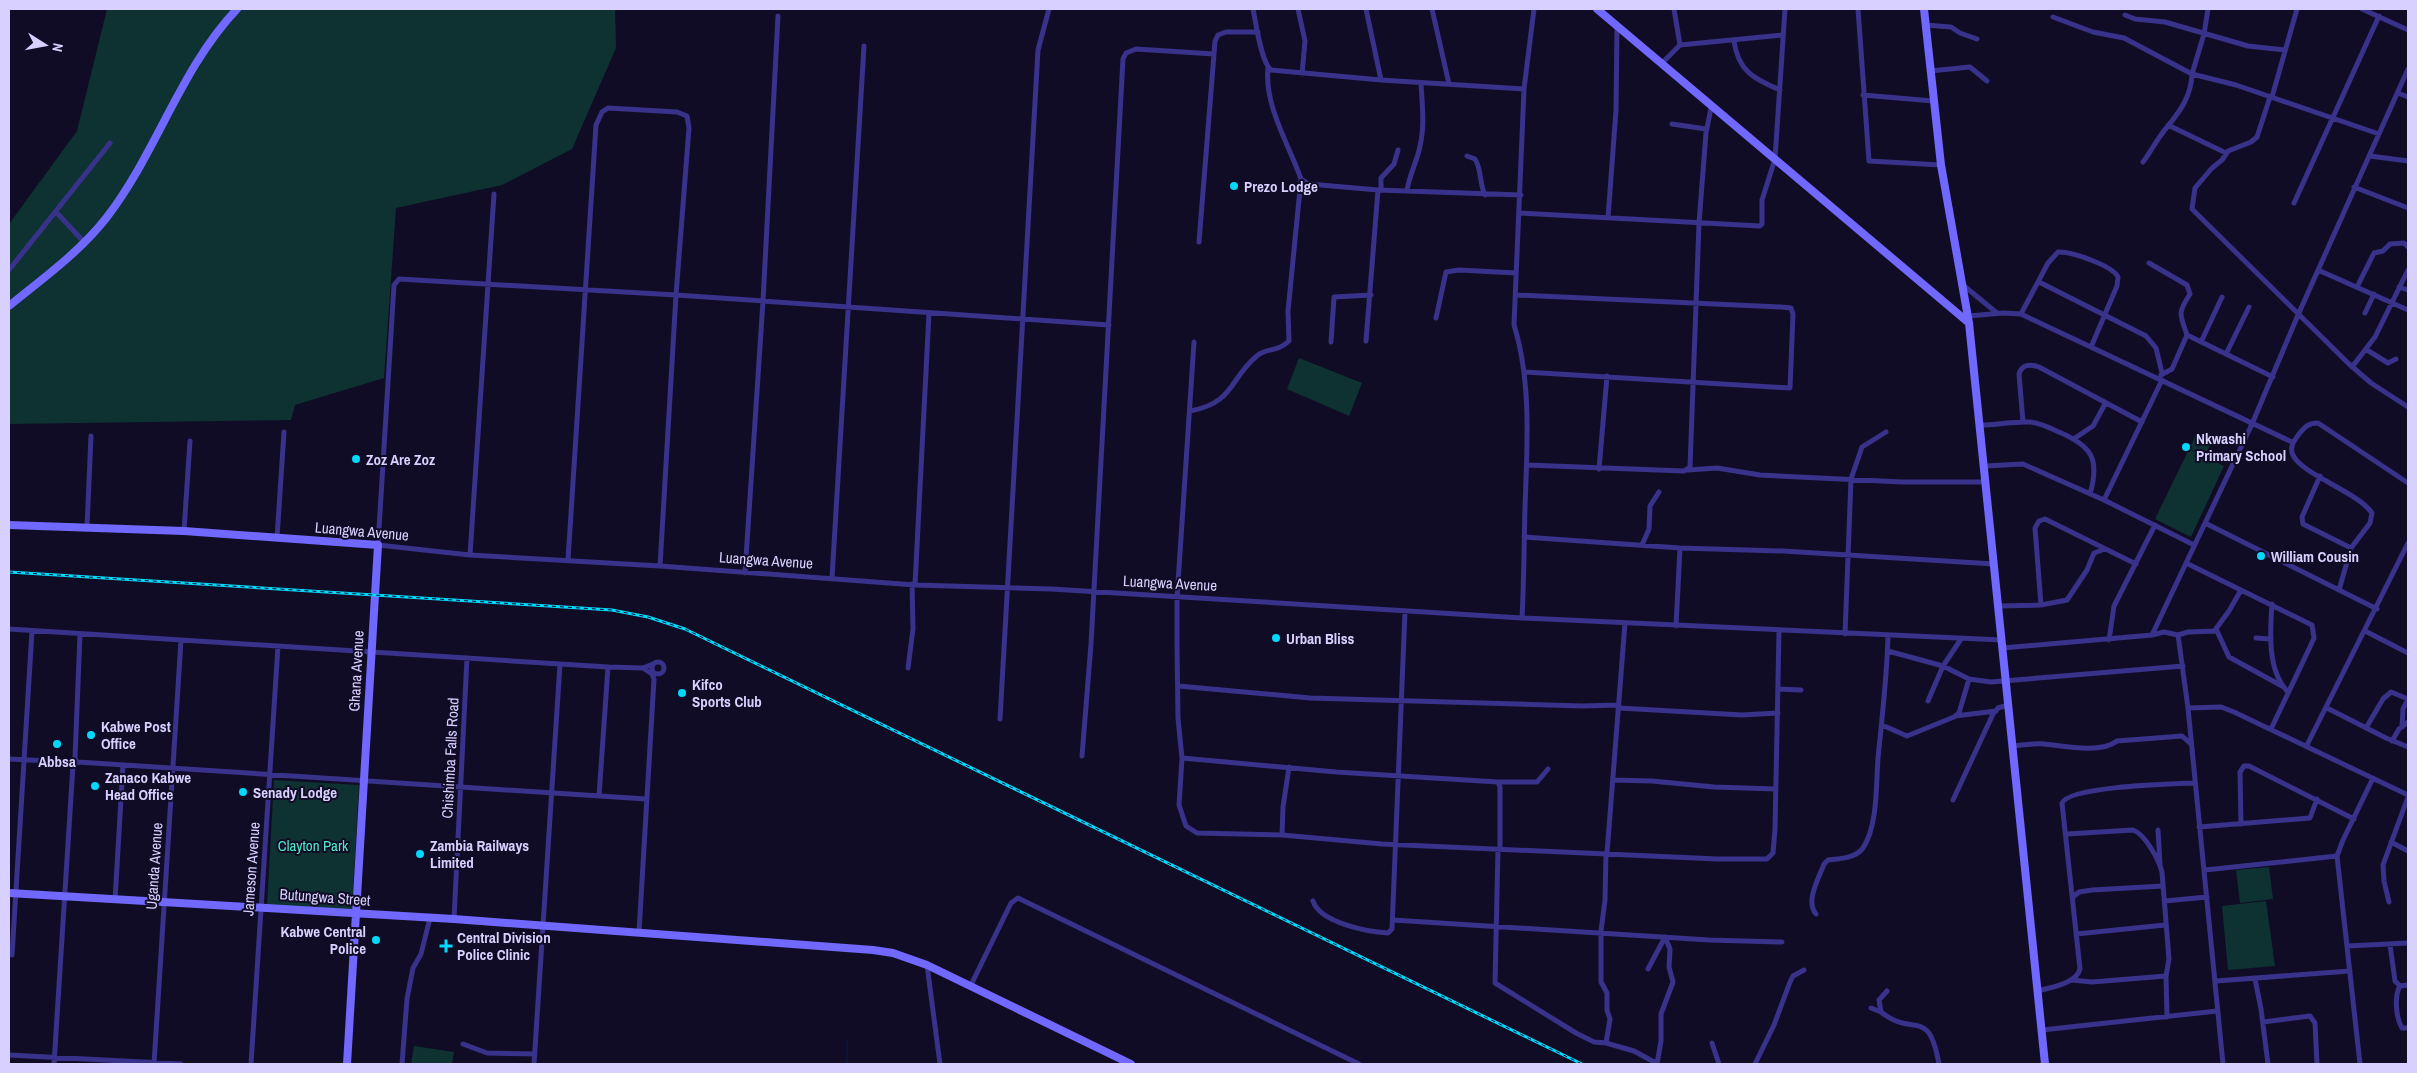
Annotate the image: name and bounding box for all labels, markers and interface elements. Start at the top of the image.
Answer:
north arrow [20,20,70,70]
text: N [48,42,67,53]
place label: Prezo Lodge [1244,176,1318,197]
marker: Prezo Lodge [1228,180,1240,192]
place label: Nkwashi Primary School [2196,428,2286,466]
marker: Nkwashi Primary School [2180,441,2192,453]
place label: Zoz Are Zoz [366,449,435,470]
marker: Zoz Are Zoz [350,453,362,465]
street label: Luangwa Avenue [314,516,410,546]
street label: Luangwa Avenue [718,546,814,574]
place label: William Cousin [2271,546,2359,567]
marker: William Cousin [2255,550,2267,562]
street label: Luangwa Avenue [1122,570,1218,596]
place label: Urban Bliss [1286,628,1355,649]
street label: Ghana Avenue [343,630,369,712]
marker: Urban Bliss [1270,632,1282,644]
place label: Kifco Sports Club [692,674,762,712]
marker: Kifco Sports Club [676,687,688,699]
street label: Chishimba Falls Road [436,697,464,819]
place label: Kabwe Post Office [101,716,171,754]
marker: Kabwe Post Office [85,729,97,741]
marker: Abbsa [51,738,63,750]
place label: Abbsa [38,751,76,772]
place label: Zanaco Kabwe Head Office [105,767,191,805]
marker: Zanaco Kabwe Head Office [89,780,101,792]
place label: Senady Lodge [253,782,337,803]
marker: Senady Lodge [237,786,249,798]
street label: Jameson Avenue [237,821,265,917]
street label: Uganda Avenue [140,822,168,910]
park label: Clayton Park [278,835,349,856]
place label: Zambia Railways Limited [430,835,529,873]
marker: Zambia Railways Limited [414,848,426,860]
street label: Butungwa Street [279,883,372,911]
place label: Kabwe Central Police [281,921,366,959]
place label: Central Division Police Clinic [457,927,551,965]
marker: Kabwe Central Police [370,934,382,946]
marker: Central Division Police Clinic [439,939,453,953]

